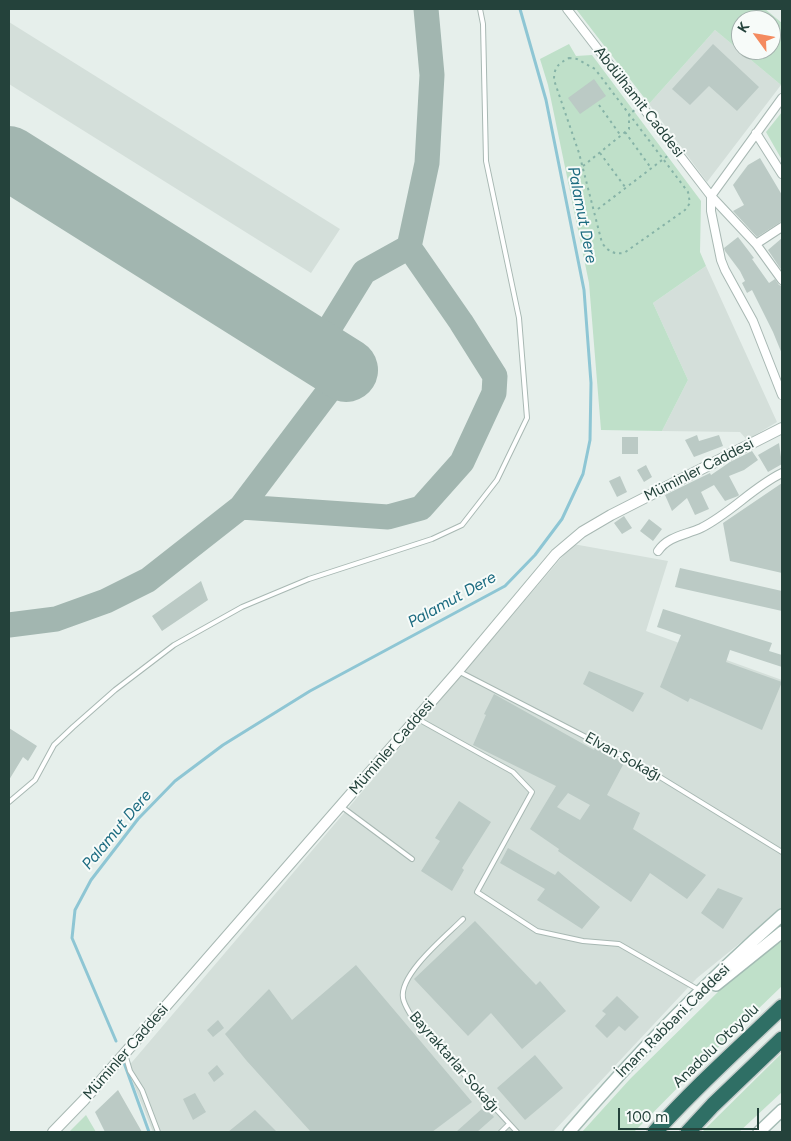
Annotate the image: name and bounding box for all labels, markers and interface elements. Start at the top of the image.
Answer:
north arrow [731,10,781,60]
text: K [734,19,753,36]
street label: Abdülhamit Caddesi [590,43,688,161]
water label: Palamut Dere [563,165,601,265]
street label: Müminler Caddesi [641,435,757,505]
water label: Palamut Dere [404,568,500,632]
street label: Müminler Caddesi [346,696,438,798]
street label: Elvan Sokağı [582,729,664,785]
water label: Palamut Dere [78,786,156,874]
street label: İmam Rabbani Caddesi [612,960,734,1082]
street label: Anadolu Otoyolu [669,1000,763,1092]
street label: Müminler Caddesi [80,1001,172,1103]
street label: Bayraktarlar Sokağı [405,1008,503,1116]
scale bar [621,1098,762,1130]
text: 100 m [626,1108,668,1126]

